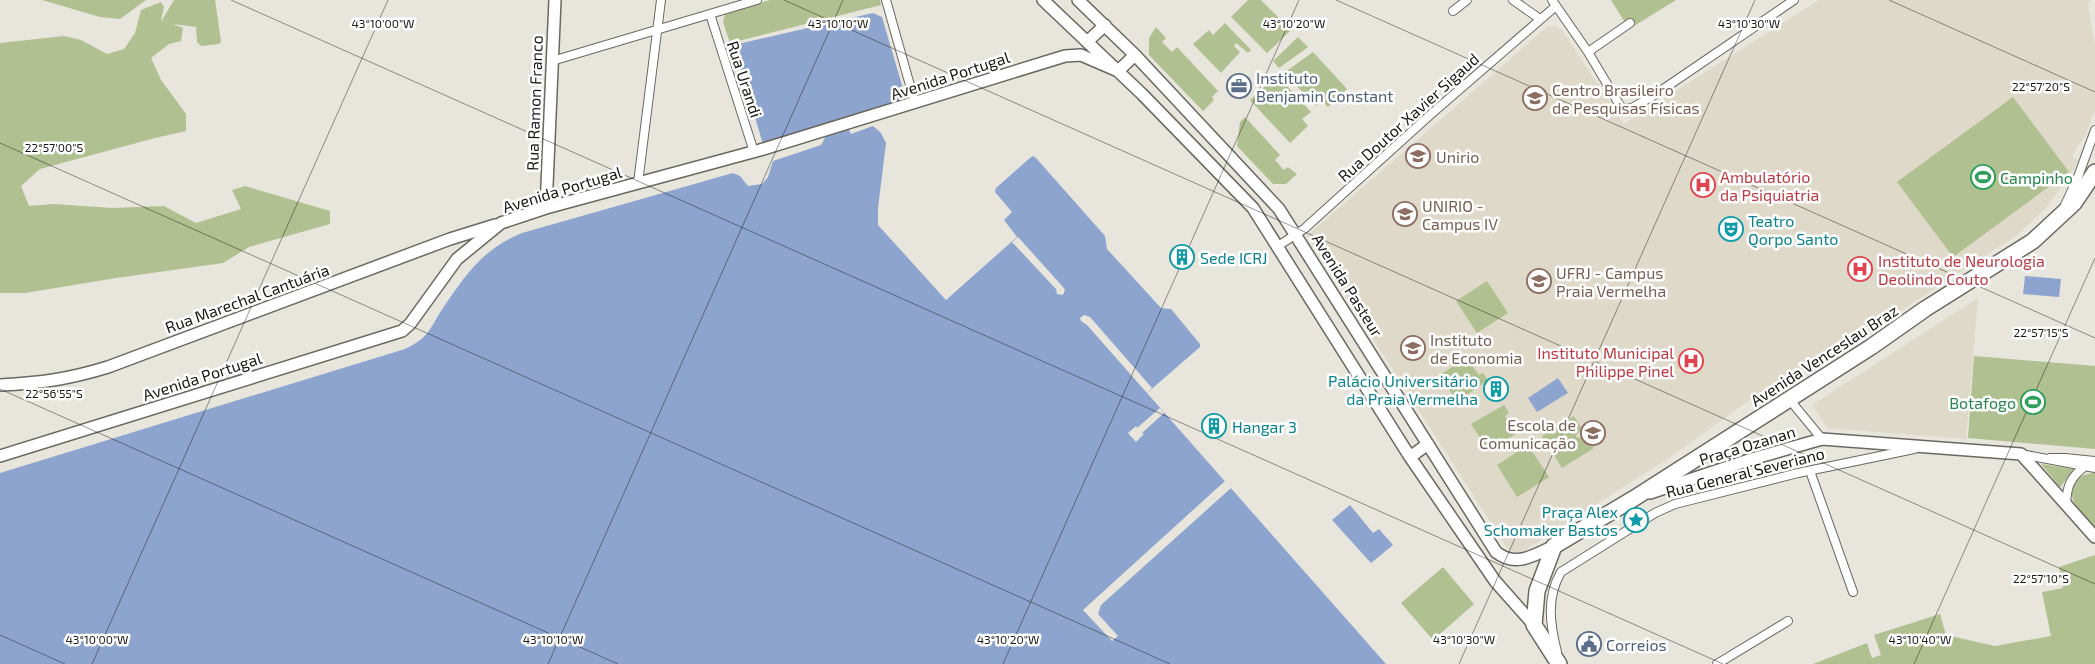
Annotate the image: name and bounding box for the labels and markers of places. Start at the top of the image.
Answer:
place label: Instituto Benjamin Constant [1256,68,1393,106]
office icon: Instituto Benjamin Constant [1226,73,1252,99]
place label: Centro Brasileiro de Pesquisas Físicas [1552,80,1700,117]
school or university icon: Centro Brasileiro de Pesquisas Físicas [1522,85,1548,111]
school or university icon: Unirio [1405,143,1431,169]
place label: Unirio [1436,147,1479,166]
sports icon: Campinho [1970,164,1996,190]
place label: Ambulatório da Psiquiatria [1720,167,1819,204]
place label: Campinho [2000,168,2073,187]
hospital icon: Ambulatório da Psiquiatria [1690,172,1716,198]
place label: UNIRIO - Campus IV [1422,196,1498,233]
school or university icon: UNIRIO - Campus IV [1392,201,1418,227]
place label: Teatro Qorpo Santo [1748,211,1838,249]
theatre icon: Teatro Qorpo Santo [1718,216,1744,242]
building icon: Sede ICRJ [1169,244,1195,270]
place label: Sede ICRJ [1200,248,1268,267]
place label: Instituto de Neurologia Deolindo Couto [1878,251,2045,288]
hospital icon: Instituto de Neurologia Deolindo Couto [1847,256,1873,282]
place label: UFRJ - Campus Praia Vermelha [1556,263,1666,300]
school or university icon: UFRJ - Campus Praia Vermelha [1526,268,1552,294]
place label: Instituto de Economia [1430,330,1522,367]
school or university icon: Instituto de Economia [1400,335,1426,361]
place label: Instituto Municipal Philippe Pinel [1537,343,1674,380]
hospital icon: Instituto Municipal Philippe Pinel [1678,348,1704,374]
place label: Palácio Universitário da Praia Vermelha [1328,371,1478,408]
building icon: Palácio Universitário da Praia Vermelha [1483,376,1509,402]
sports icon: Botafogo [2020,389,2046,415]
place label: Botafogo [1949,393,2016,412]
building icon: Hangar 3 [1201,413,1227,439]
place label: Escola de Comunicação [1479,415,1576,453]
place label: Hangar 3 [1232,417,1297,436]
school or university icon: Escola de Comunicação [1580,420,1606,446]
place label: Praça Alex Schomaker Bastos [1484,502,1619,539]
place icon: Praça Alex Schomaker Bastos [1623,507,1649,533]
public building icon: Correios [1576,631,1602,657]
place label: Correios [1606,635,1667,654]

